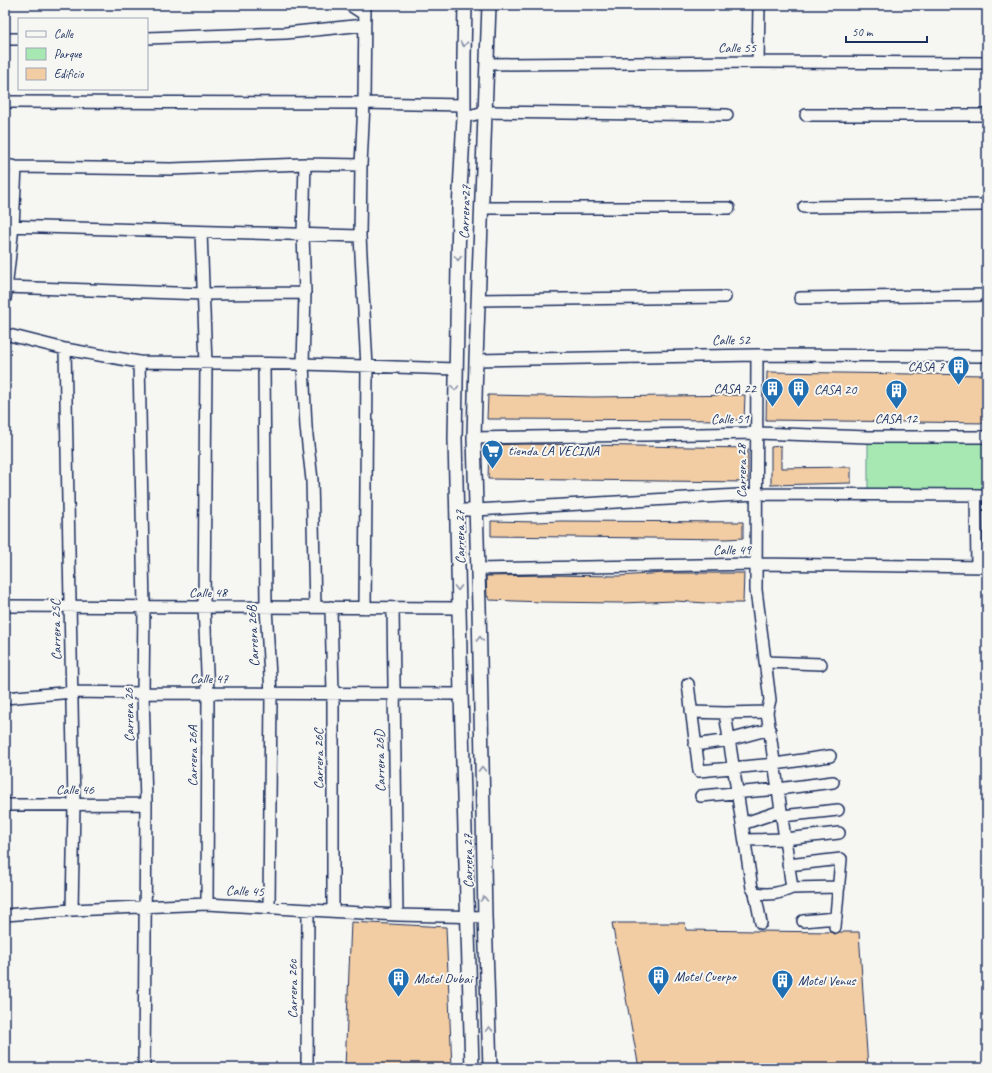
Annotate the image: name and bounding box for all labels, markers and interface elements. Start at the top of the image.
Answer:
legend [18,18,148,90]
scale bar [846,18,927,44]
text: 50 m [852,24,874,40]
text: Calle [54,26,74,42]
street label: Calle 55 [718,39,757,56]
one-way arrow [460,41,468,47]
text: Parque [54,46,83,62]
text: Edificio [54,66,84,82]
street label: Carrera 27 [456,184,474,239]
one-way arrow [454,255,462,261]
street label: Calle 52 [712,331,752,349]
building icon: CASA 7 [946,353,972,386]
place label: CASA 7 [908,358,945,375]
building icon: CASA 22 [759,375,785,408]
building icon: CASA 20 [785,376,811,409]
building icon: CASA 12 [883,377,909,410]
place label: CASA 22 [714,380,758,397]
place label: CASA 20 [814,381,858,398]
one-way arrow [451,385,459,391]
street label: Calle 51 [711,410,750,428]
place label: CASA 12 [875,410,919,427]
supermarket icon: tienda LA VECINA [480,437,506,470]
place label: tienda LA VECINA [508,442,600,459]
street label: Carrera 28 [733,442,750,498]
street label: Carrera 27 [451,509,469,564]
street label: Calle 49 [713,541,753,559]
street label: Calle 48 [189,584,229,601]
one-way arrow [454,585,463,591]
street label: Carrera 25C [47,598,65,661]
street label: Carrera 26B [243,603,263,667]
one-way arrow [475,636,484,642]
street label: Calle 47 [190,670,229,687]
street label: Carrera 26 [120,687,138,742]
street label: Carrera 26A [184,724,201,787]
street label: Carrera 26C [310,727,327,789]
street label: Carrera 26D [371,728,389,792]
one-way arrow [478,766,486,772]
street label: Calle 46 [56,781,95,798]
street label: Carrera 27 [459,833,477,888]
street label: Calle 45 [226,882,265,900]
one-way arrow [480,896,489,902]
street label: Carrera 26c [284,958,301,1019]
building icon: Motel Cuerpo [645,963,671,996]
building icon: Motel Dubai [385,965,411,998]
building icon: Motel Venus [769,967,795,1000]
place label: Motel Cuerpo [674,968,738,985]
place label: Motel Dubai [414,970,474,987]
place label: Motel Venus [798,972,856,989]
one-way arrow [485,1026,493,1032]

